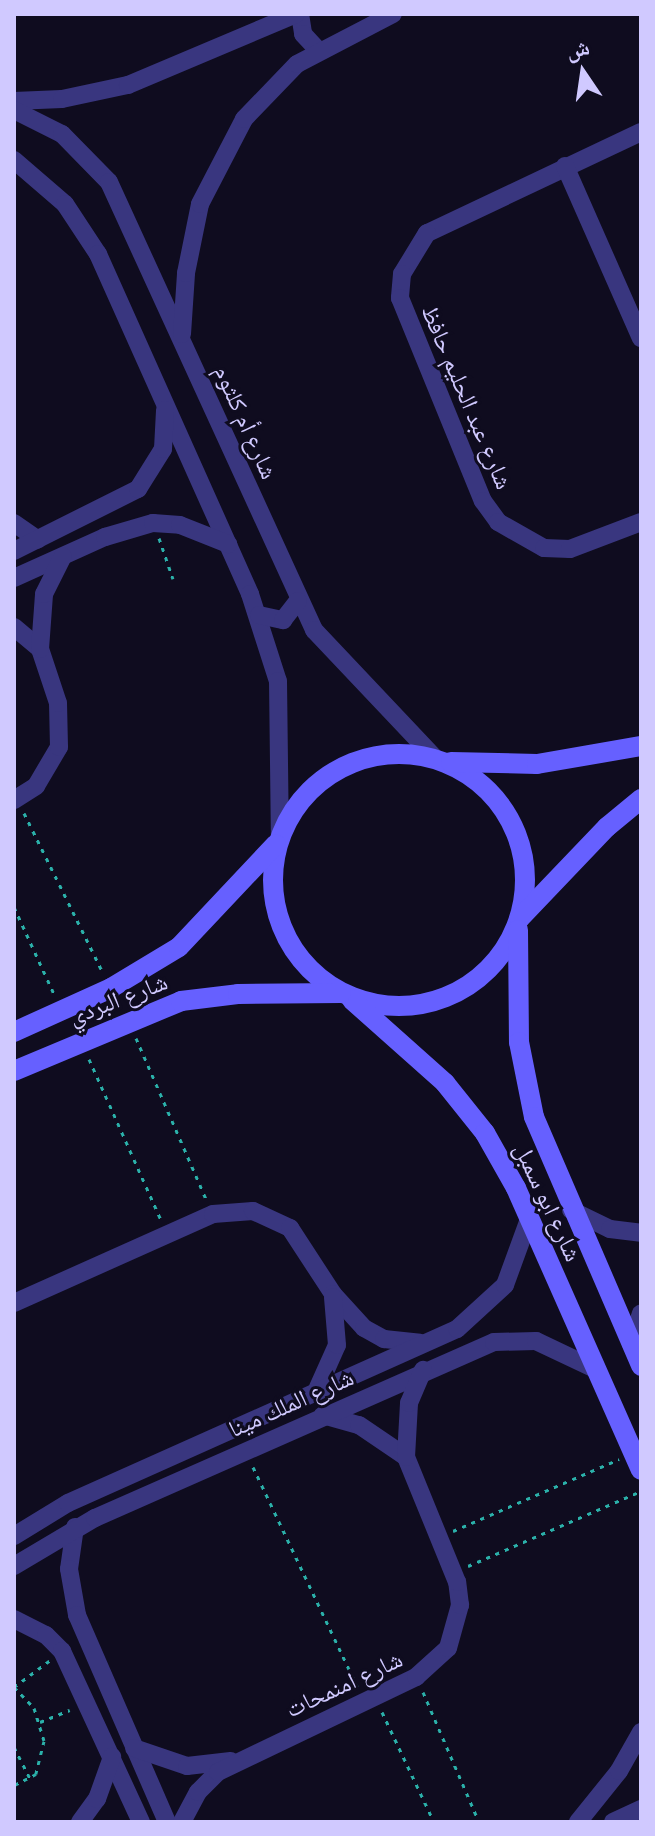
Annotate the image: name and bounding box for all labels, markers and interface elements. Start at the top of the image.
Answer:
text: ش [563,31,592,65]
north arrow [543,32,623,112]
street label: شارع عبد الحليم حافظ [415,301,519,493]
street label: شارع أم كلثوم [208,360,284,484]
street label: شارع البردي [64,967,172,1031]
street label: شارع ابو سمبل [508,1138,588,1266]
street label: شارع الملك مينا [224,1363,358,1443]
street label: شارع امنمحات [281,1644,407,1724]

